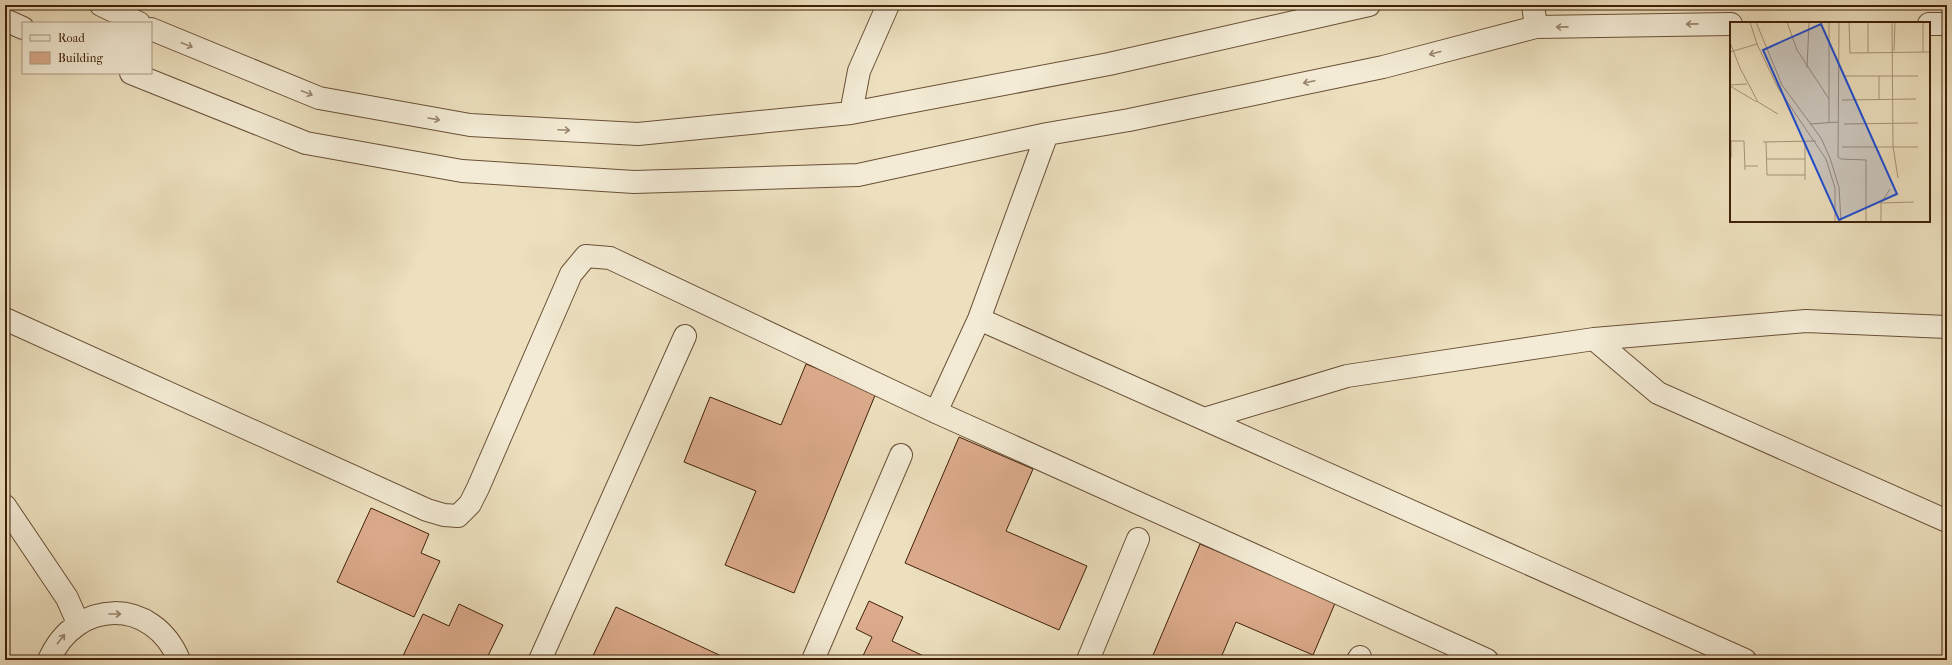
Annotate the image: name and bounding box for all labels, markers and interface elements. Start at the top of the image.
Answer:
one-way arrow [1686,21,1699,28]
legend [22,22,152,74]
inset map [1730,22,1930,222]
one-way arrow [1556,23,1569,30]
text: Road [58,31,85,45]
one-way arrow [180,41,192,49]
one-way arrow [1429,50,1442,57]
text: Building [58,51,103,65]
one-way arrow [1303,79,1316,87]
one-way arrow [301,90,313,98]
one-way arrow [428,115,441,123]
one-way arrow [557,126,570,134]
one-way arrow [108,610,121,618]
one-way arrow [56,634,65,645]

